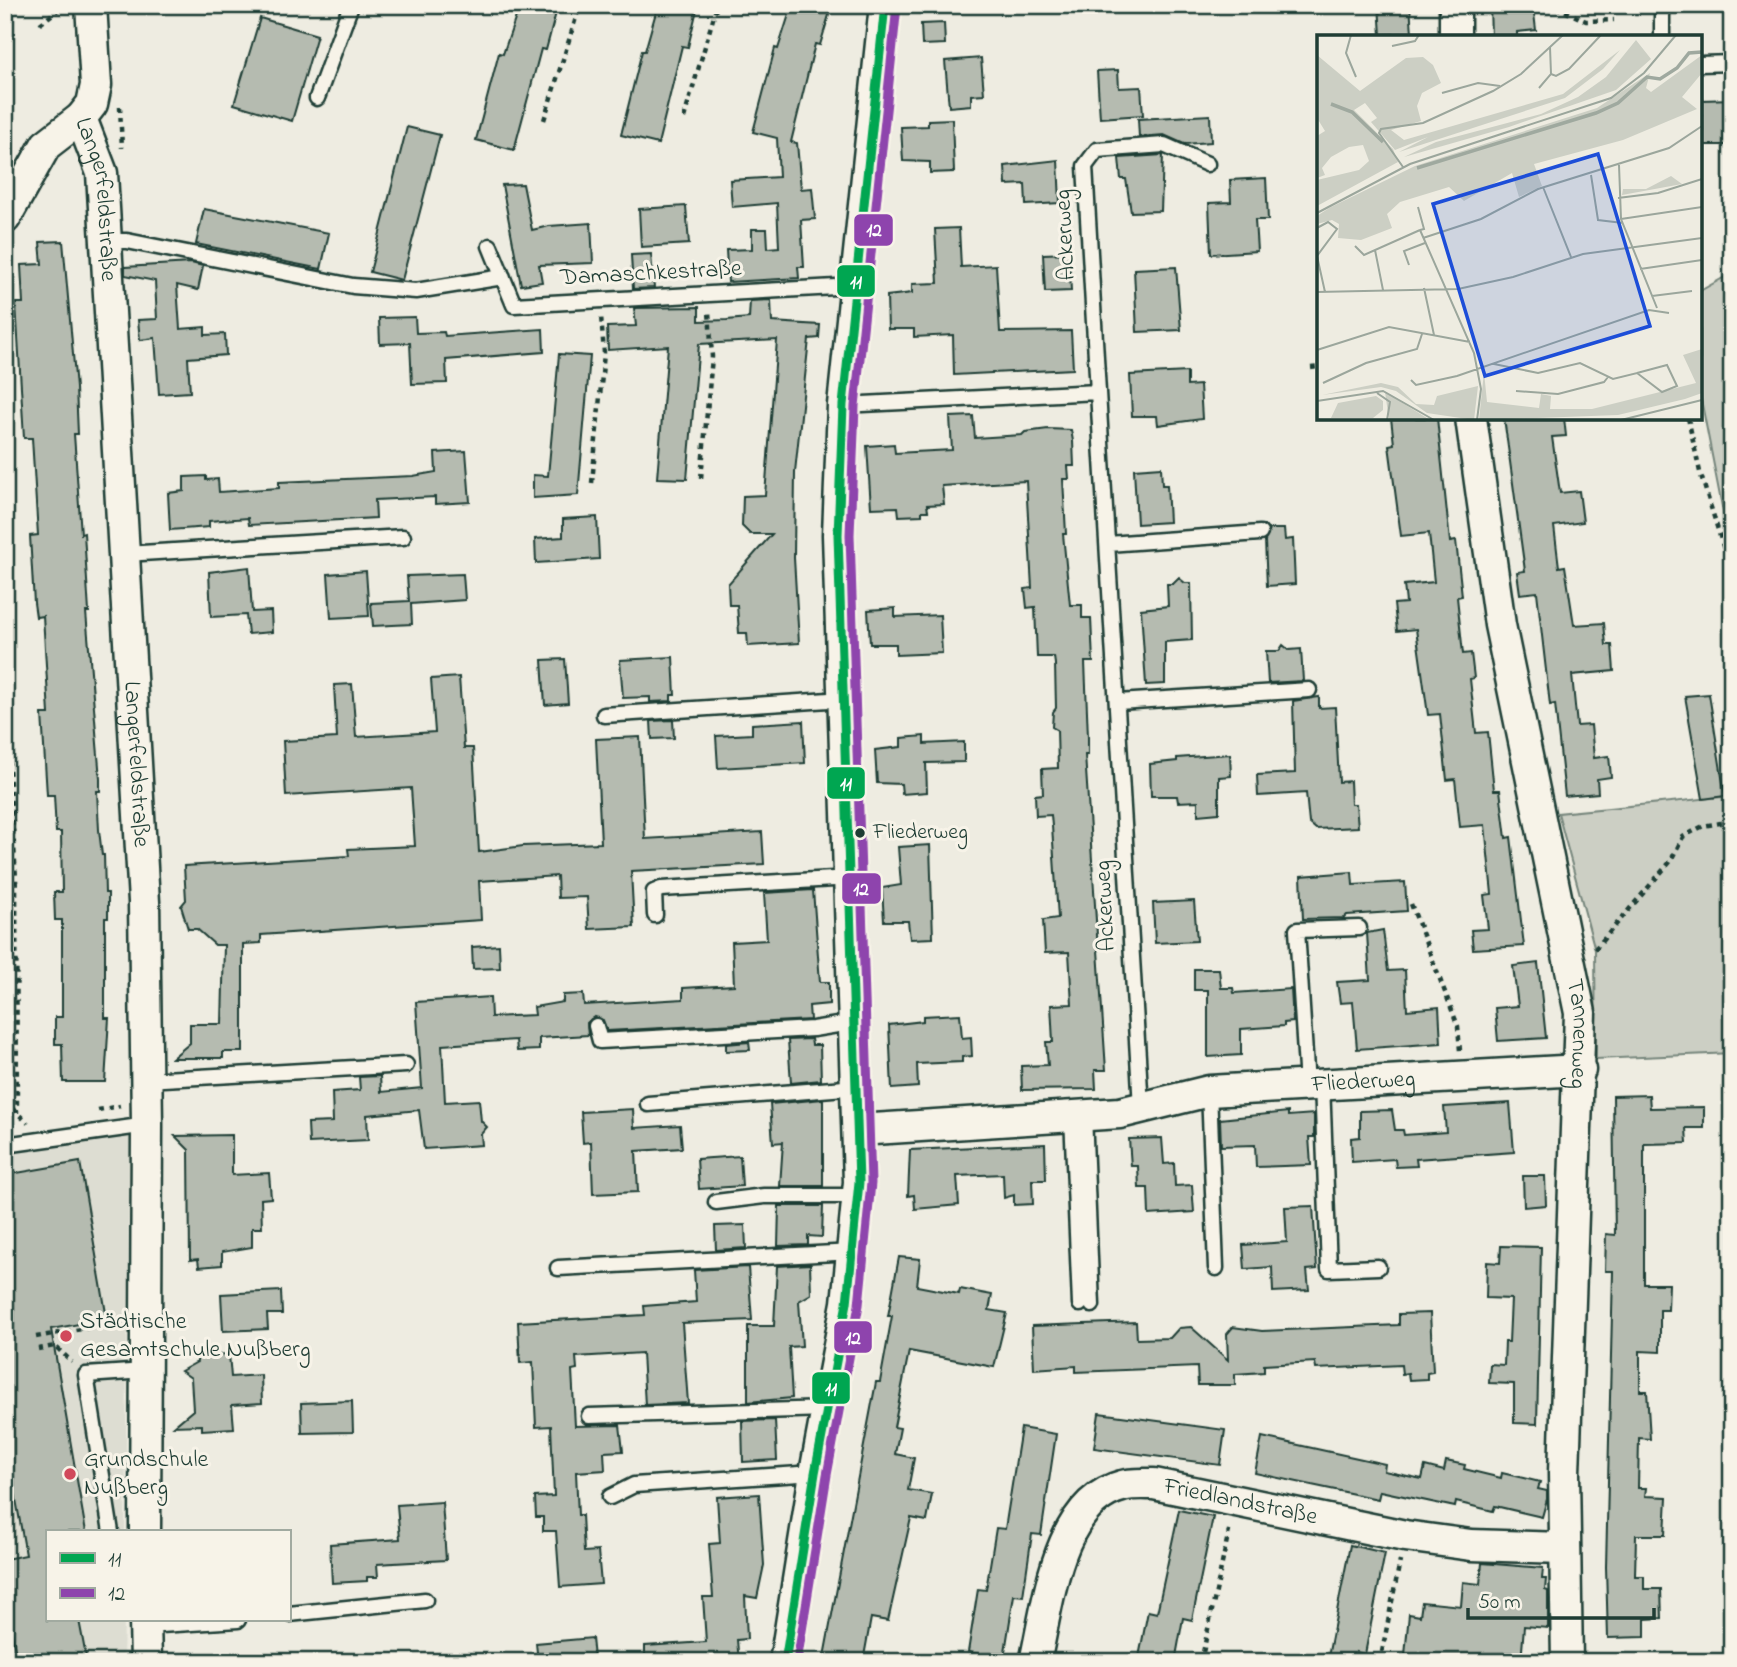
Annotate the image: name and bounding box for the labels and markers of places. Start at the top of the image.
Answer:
place label: Fliederweg [872,817,968,850]
marker: Fliederweg [853,826,867,840]
place label: Städtische Gesamtschule Nußberg [80,1305,310,1368]
marker: Städtische Gesamtschule Nußberg [58,1328,74,1344]
place label: Grundschule Nußberg [84,1443,208,1506]
marker: Grundschule Nußberg [62,1466,78,1482]

